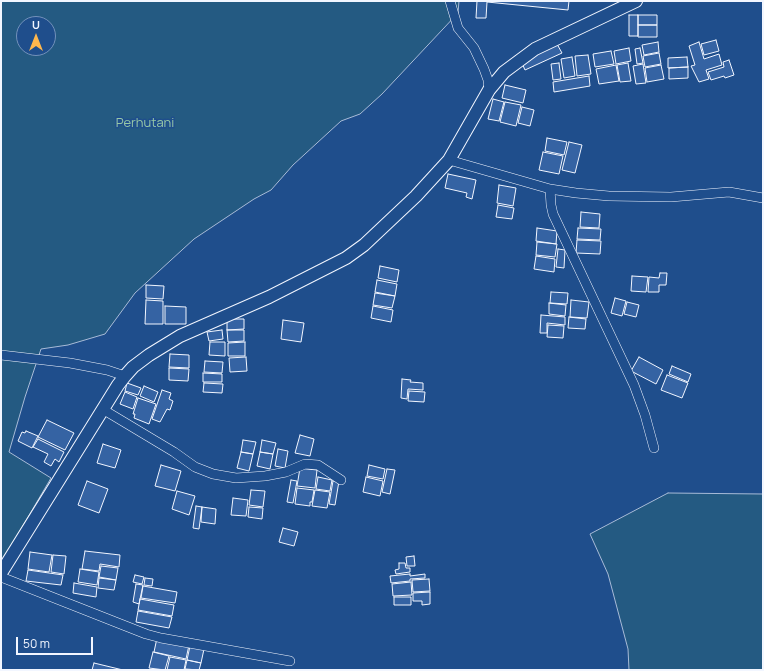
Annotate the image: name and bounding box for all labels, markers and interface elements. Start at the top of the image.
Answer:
north arrow [16,16,56,56]
text: U [32,17,40,32]
park label: Perhutani [116,115,174,131]
scale bar [18,629,95,655]
text: 50 m [23,635,50,652]

